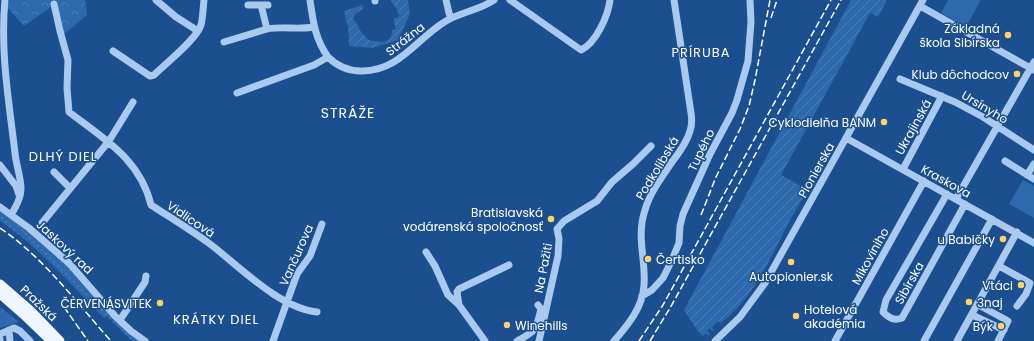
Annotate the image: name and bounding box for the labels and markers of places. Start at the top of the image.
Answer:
place label: Základná škola Sibírska [920,20,1000,51]
marker: Základná škola Sibírska [1003,30,1013,40]
place label: Klub dôchodcov [912,66,1009,83]
marker: Klub dôchodcov [1012,69,1022,79]
place label: Cyklodielňa BANM [769,114,876,131]
marker: Cyklodielňa BANM [879,117,889,127]
place label: Bratislavská vodárenská spoločnosť [403,204,544,235]
marker: Bratislavská vodárenská spoločnosť [546,214,556,224]
place label: u Babičky [937,231,995,248]
marker: u Babičky [998,234,1008,244]
place label: Čertisko [656,251,705,268]
marker: Čertisko [643,254,653,264]
marker: Autopionier.sk [786,257,796,267]
place label: Autopionier.sk [749,268,834,285]
place label: Vtáci [982,277,1013,294]
marker: Vtáci [1016,280,1026,290]
place label: 3naj [977,294,1003,311]
place label: ČERVENÁSVITEK [61,295,152,312]
marker: 3naj [964,297,974,307]
marker: ČERVENÁSVITEK [155,298,165,308]
place label: Hotelová akadémia [804,301,865,332]
marker: Hotelová akadémia [791,311,801,321]
place label: Winehills [515,317,568,334]
place label: Býk [973,318,994,335]
marker: Winehills [502,320,512,330]
marker: Býk [996,321,1006,331]

